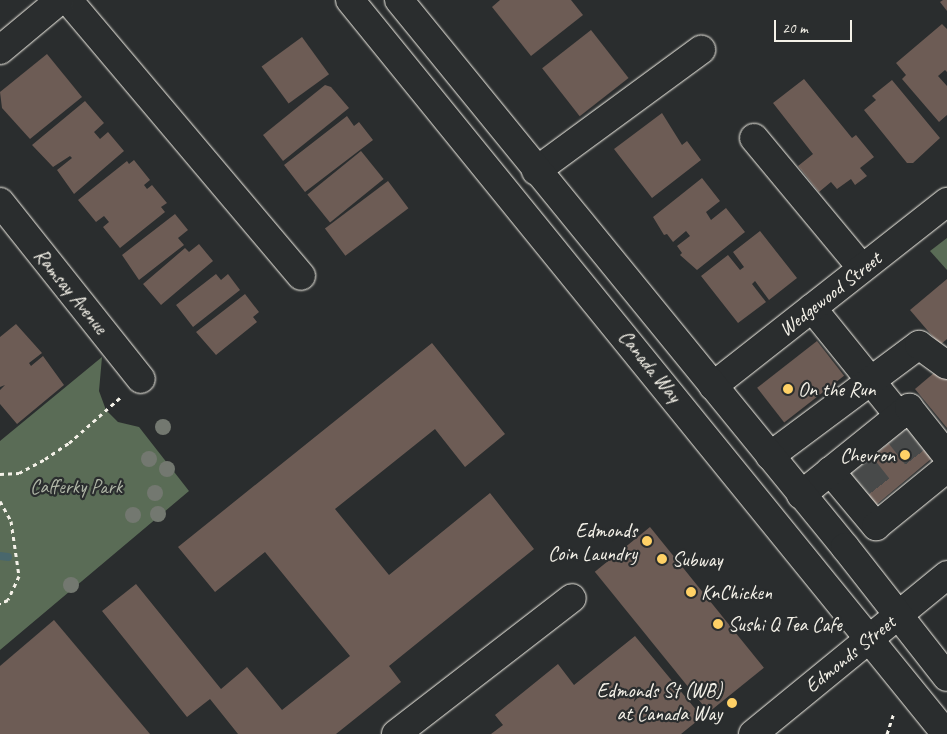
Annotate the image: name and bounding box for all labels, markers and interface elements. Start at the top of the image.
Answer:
scale bar [777,10,854,42]
text: 20 m [782,19,808,38]
street label: Ramsay Avenue [29,243,113,339]
street label: Wedgewood Street [774,247,886,341]
street label: Canada Way [614,325,686,407]
place label: On the Run [798,377,875,401]
marker: On the Run [782,383,794,395]
place label: Chevron [840,443,895,467]
marker: Chevron [899,449,911,461]
park label: Cafferky Park [30,474,122,498]
place label: Edmonds Coin Laundry [547,518,637,565]
marker: Edmonds Coin Laundry [641,535,653,547]
place label: Subway [672,547,722,571]
marker: Subway [656,553,668,565]
place label: KnChicken [701,580,772,604]
marker: KnChicken [685,586,697,598]
street label: Edmonds Street [800,610,900,698]
place label: Sushi Q Tea Cafe [728,612,841,636]
marker: Sushi Q Tea Cafe [712,618,724,630]
place label: Edmonds St (WB) at Canada Way [596,679,722,726]
marker: Edmonds St (WB) at Canada Way [726,697,738,709]

